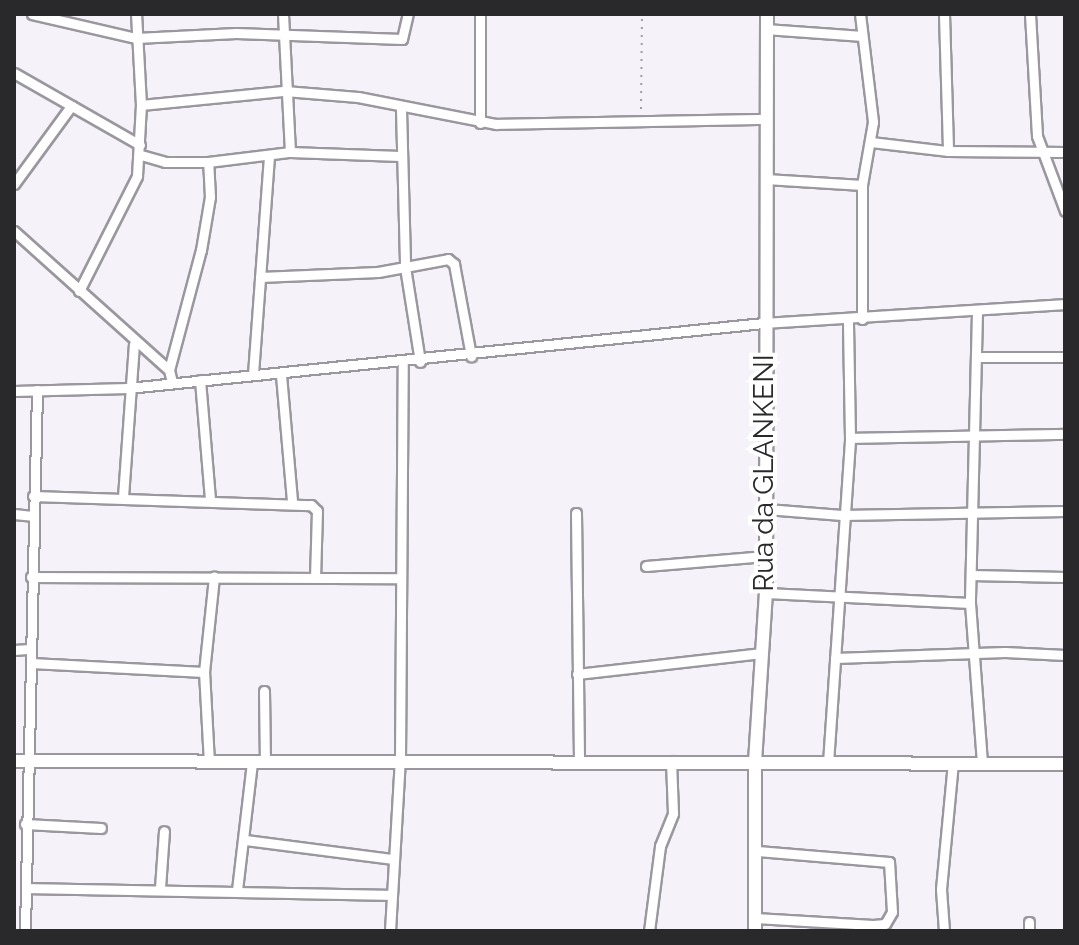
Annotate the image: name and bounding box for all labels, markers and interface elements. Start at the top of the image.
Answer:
street label: Rua da GLANKENI [747,354,781,592]

